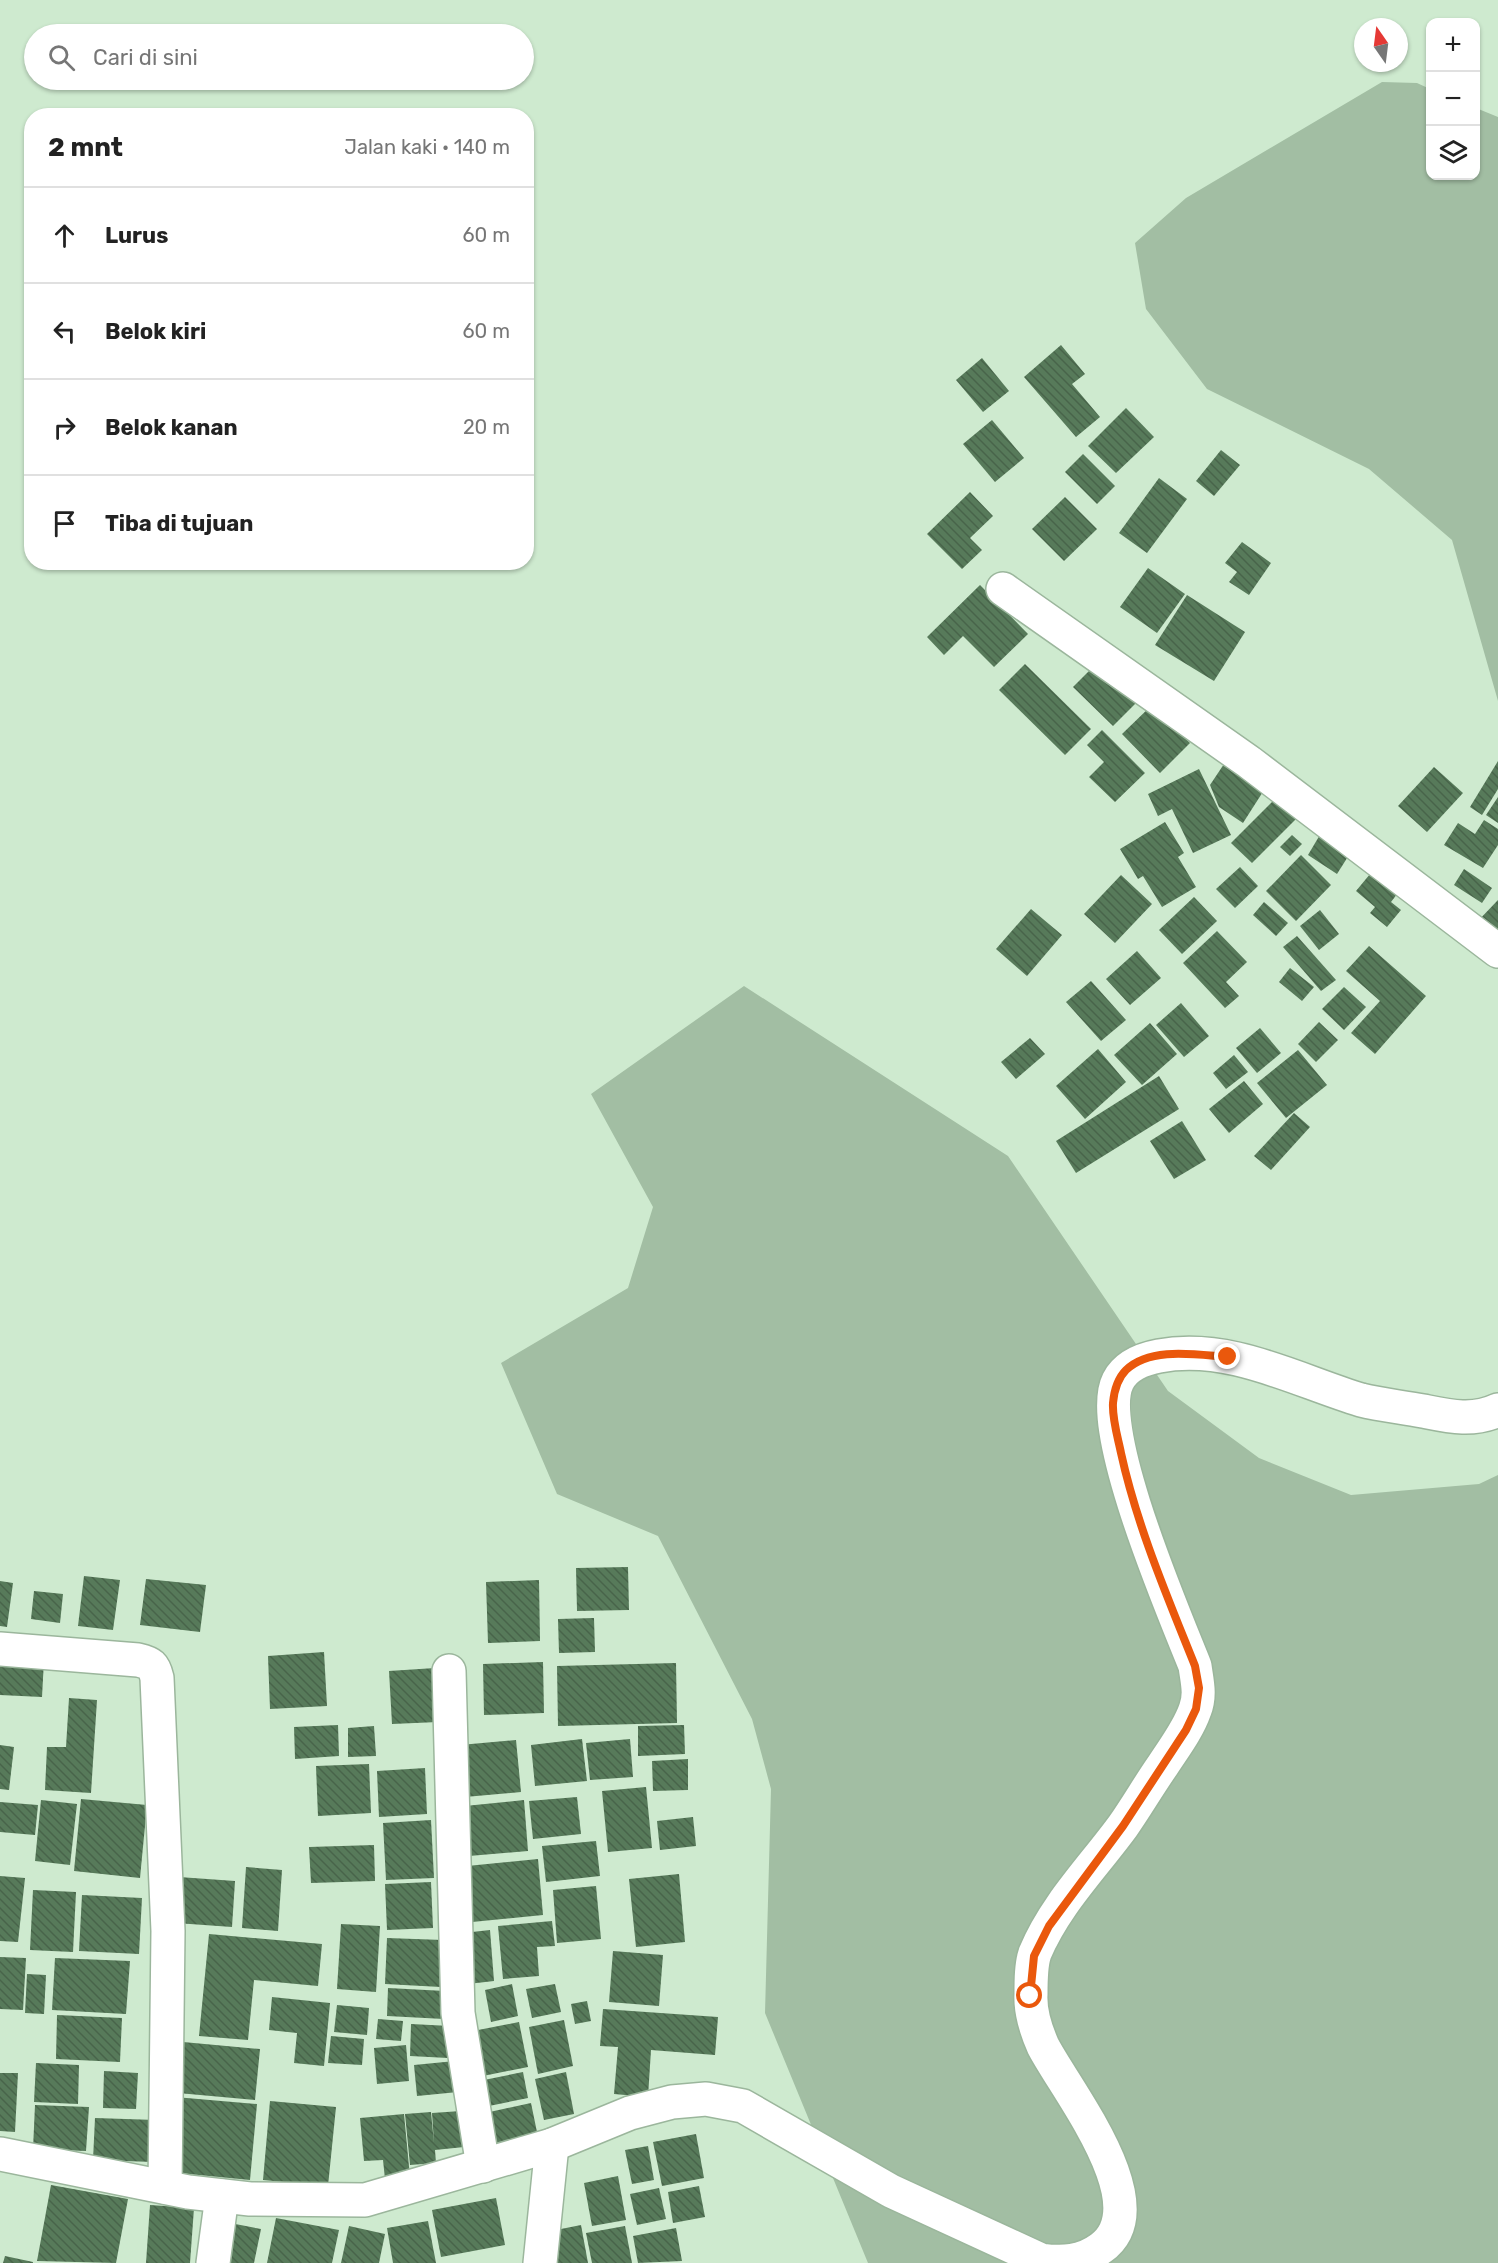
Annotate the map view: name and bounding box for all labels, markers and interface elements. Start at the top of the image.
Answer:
north arrow [1354,18,1408,72]
map controls [1426,18,1480,180]
button: + [1426,18,1480,72]
search box [24,24,534,90]
icon: search [45,41,78,74]
text: Cari di sini [93,44,198,71]
button: − [1426,72,1480,126]
button: layers [1426,126,1480,180]
text: 2 mnt [48,132,123,163]
text: Jalan kaki · 140 m [344,135,510,159]
icon: ahead [48,219,81,252]
text: Lurus [105,222,168,249]
text: 60 m [463,223,510,247]
icon: left [48,315,81,348]
text: Belok kiri [105,318,206,345]
text: 60 m [463,319,510,343]
icon: right [48,411,81,444]
text: Belok kanan [105,414,238,441]
text: 20 m [463,415,510,439]
icon: arrive [48,507,81,540]
text: Tiba di tujuan [105,510,253,537]
route end [1214,1343,1240,1369]
route start [1016,1982,1042,2008]

